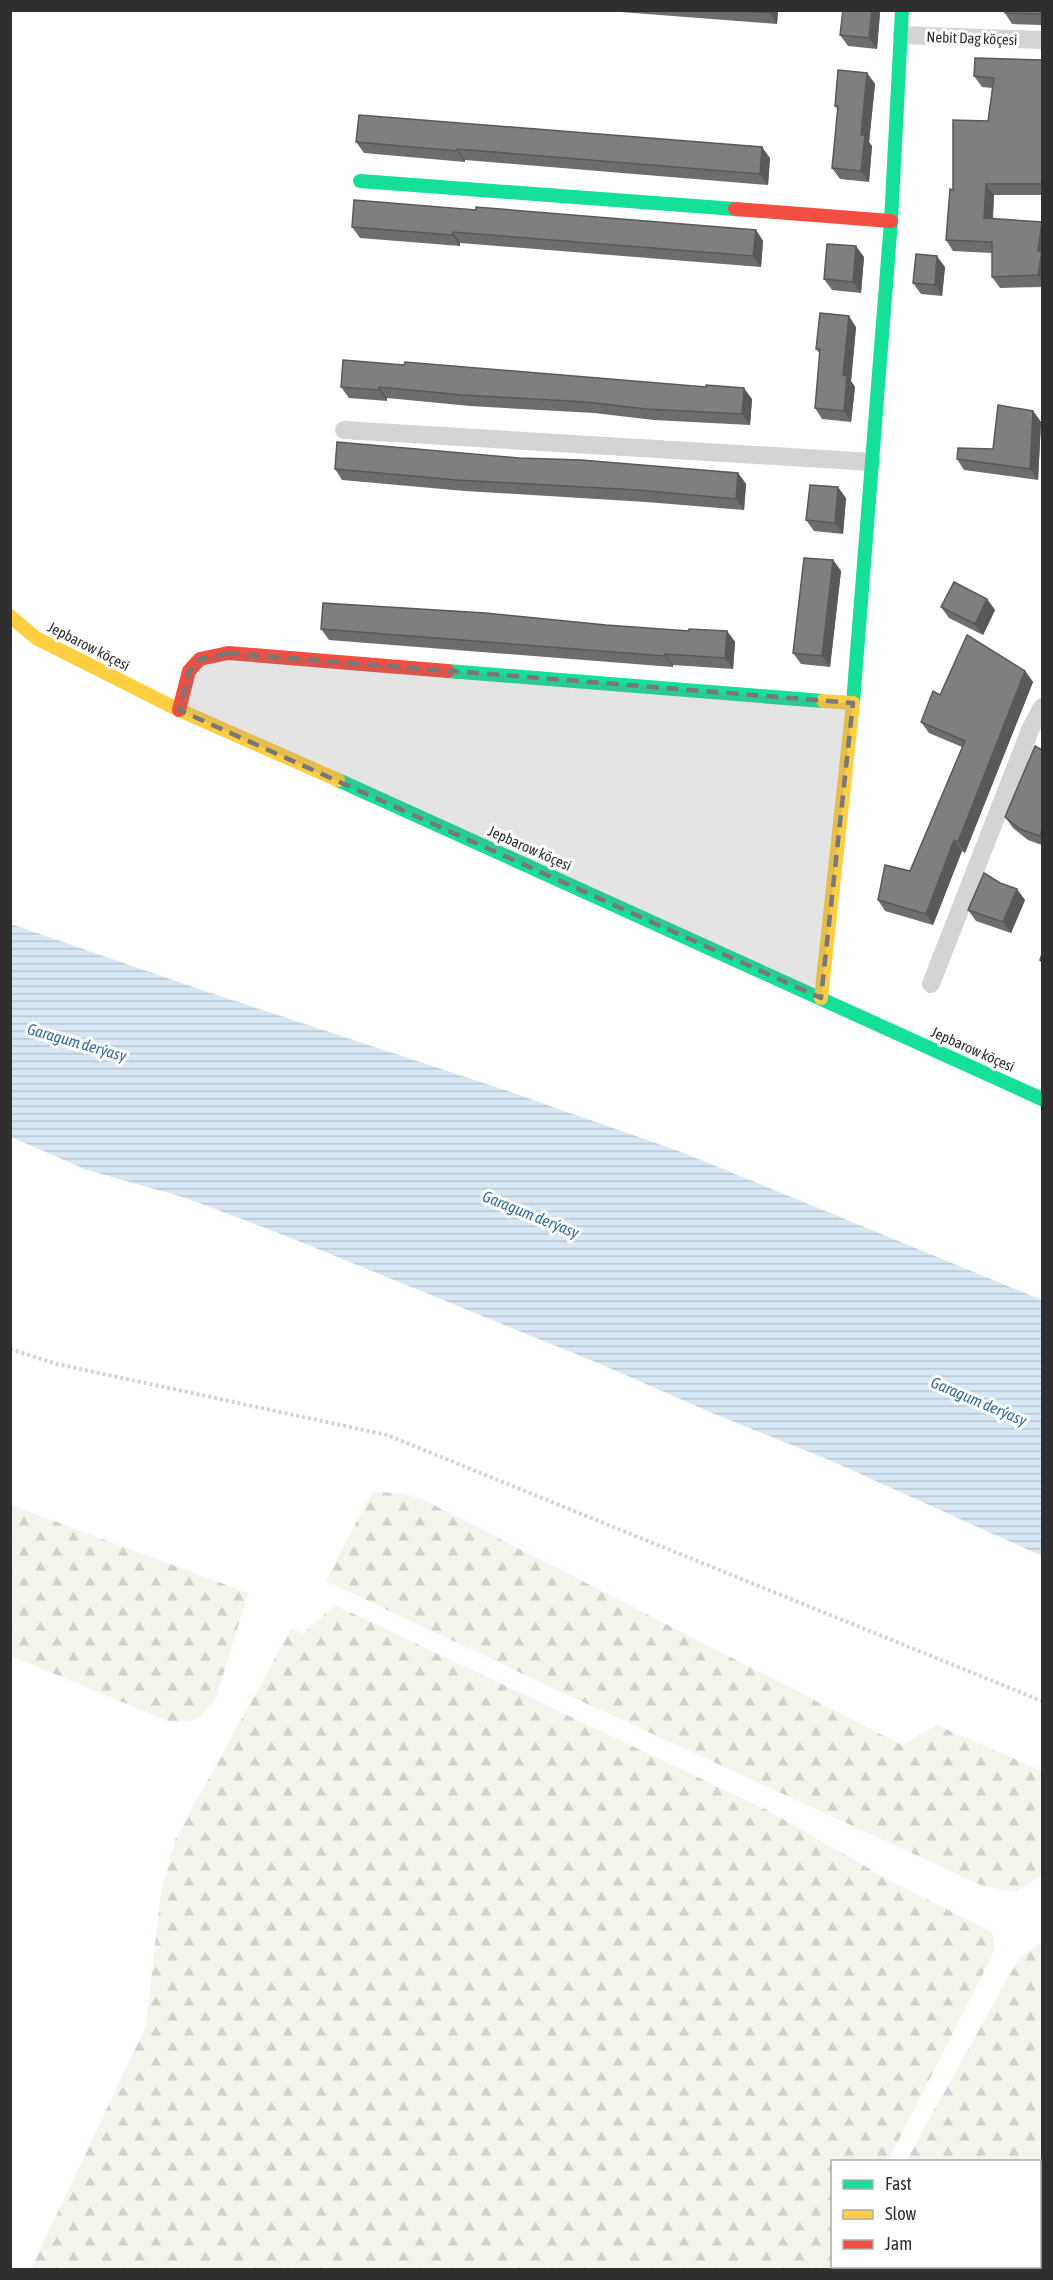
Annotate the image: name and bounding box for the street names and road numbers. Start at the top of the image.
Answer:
street label: Nebit Dag köçesi [926,28,1018,48]
street label: Jepbarow köçesi [45,618,133,674]
street label: Jepbarow köçesi [486,822,574,874]
street label: Jepbarow köçesi [929,1023,1017,1075]

